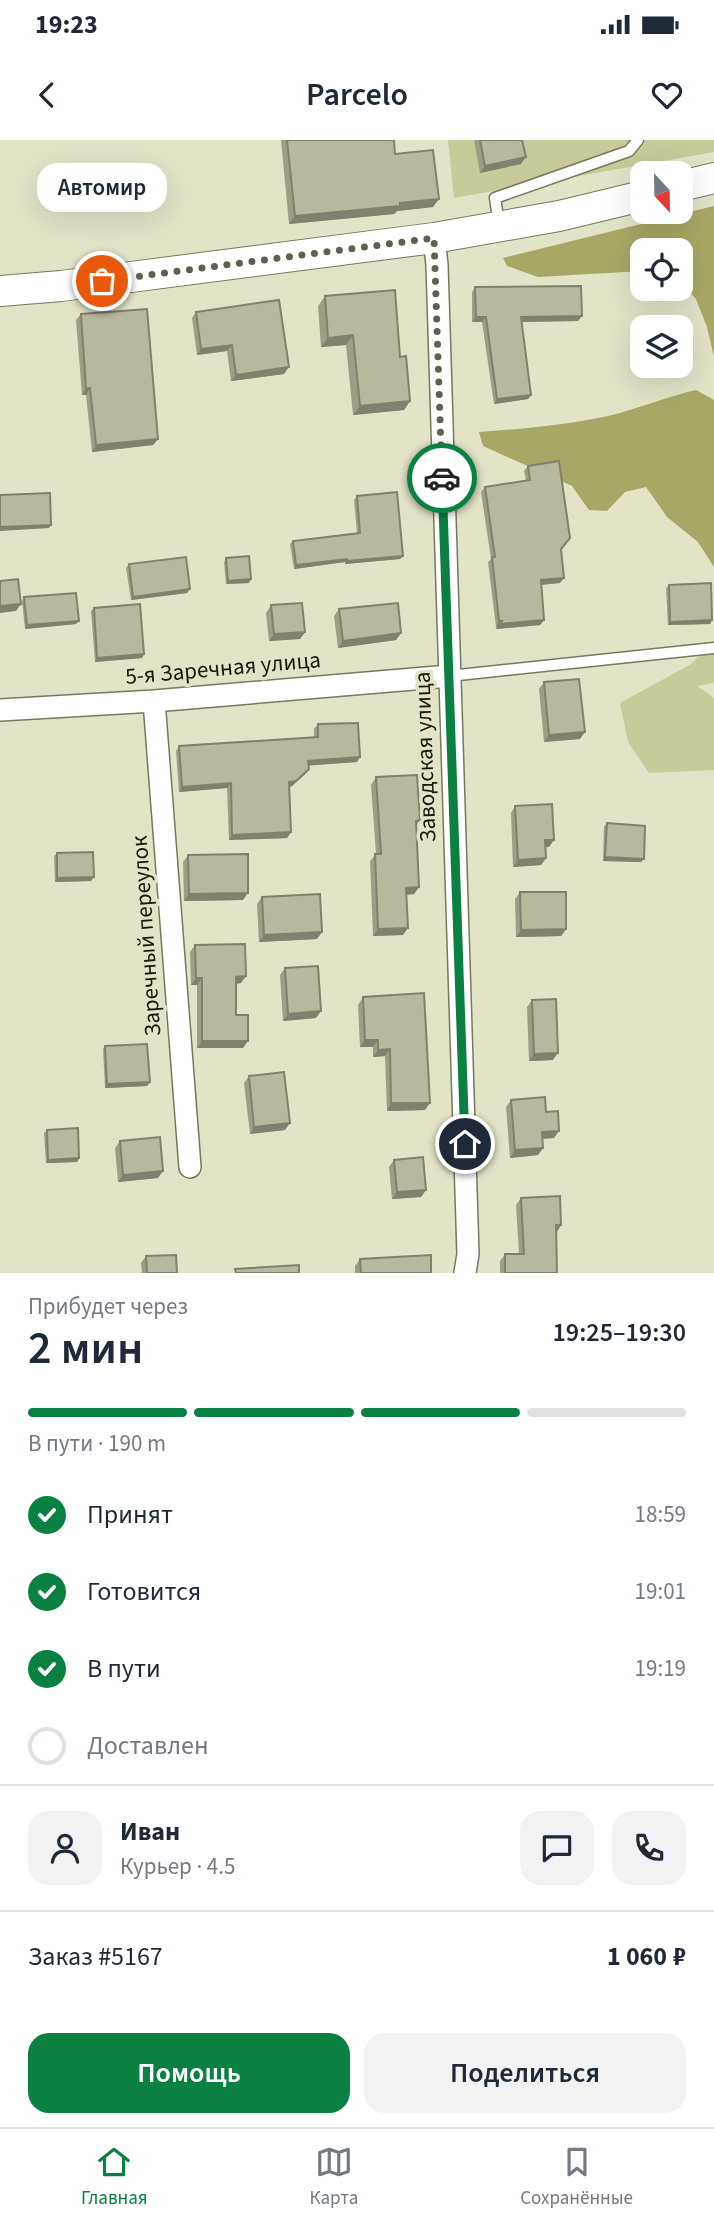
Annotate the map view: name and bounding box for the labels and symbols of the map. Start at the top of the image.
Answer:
north arrow [630,161,693,224]
callout: Автомир [37,162,167,211]
pin [72,251,132,311]
courier [407,443,477,513]
street label: 5-я Заречная улица [124,643,322,693]
street label: Заводская улица [406,671,444,843]
street label: Заречный переулок [122,834,169,1038]
pin [435,1114,495,1174]

